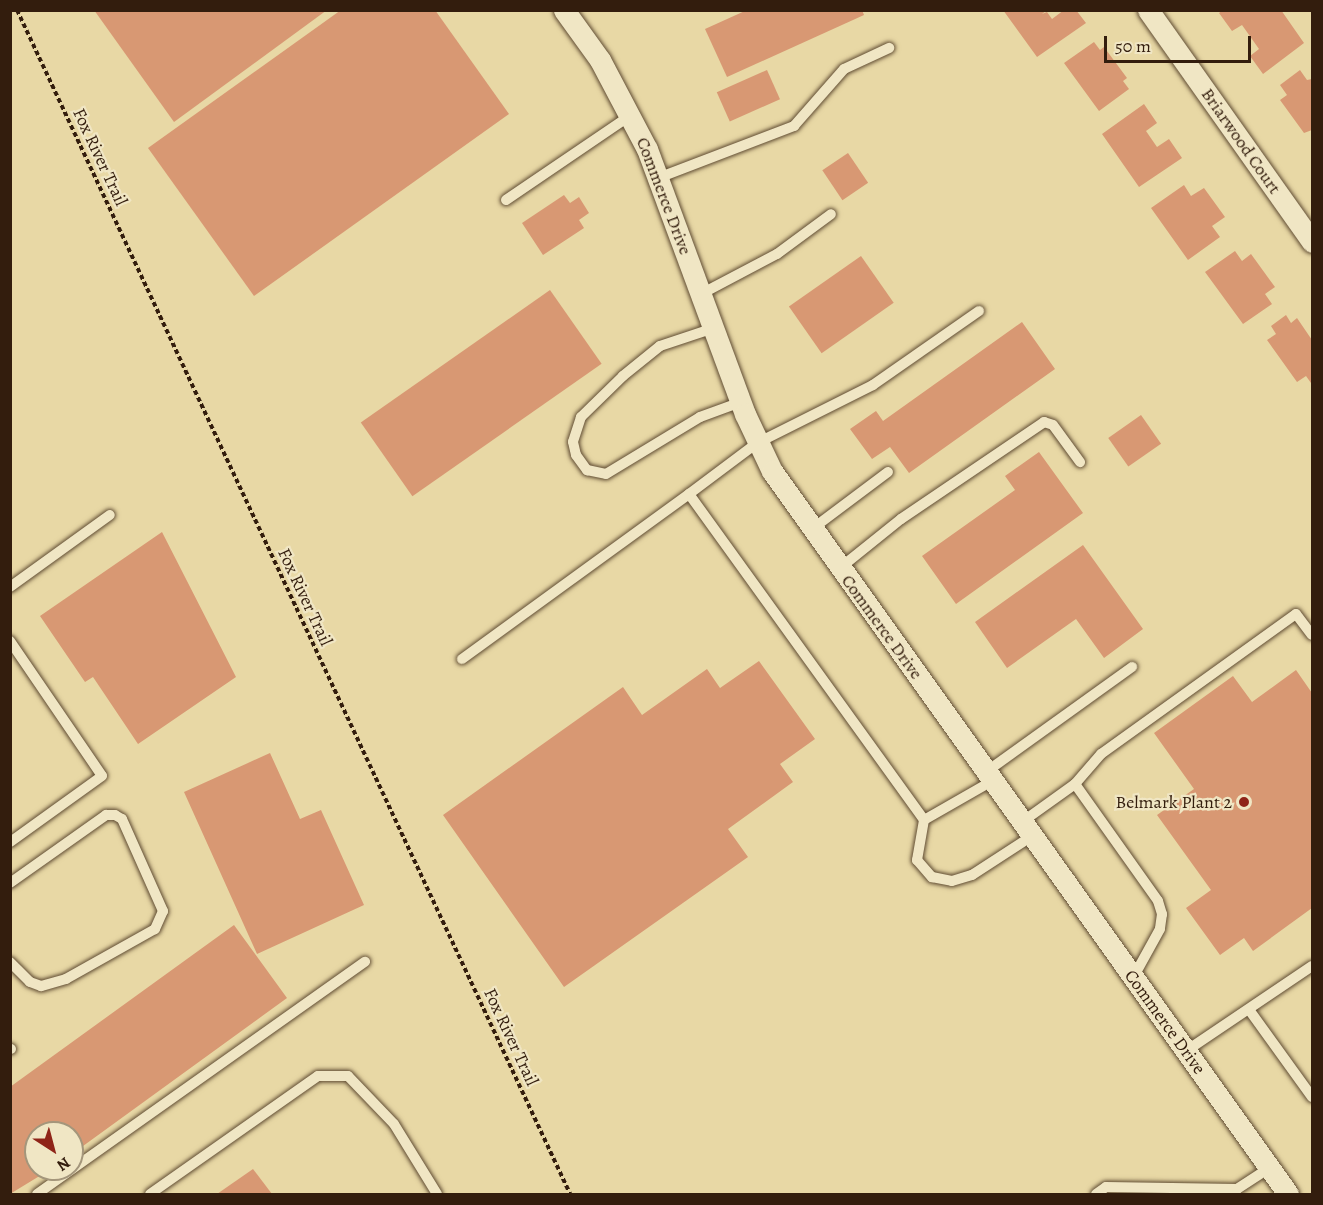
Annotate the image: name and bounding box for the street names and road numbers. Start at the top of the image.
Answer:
street label: Briarwood Court [1197,84,1285,198]
street label: Fox River Trail [68,105,132,209]
street label: Commerce Drive [632,134,696,258]
street label: Fox River Trail [273,545,337,649]
street label: Commerce Drive [837,570,927,684]
street label: Commerce Drive [1120,965,1210,1079]
street label: Fox River Trail [479,985,543,1089]

